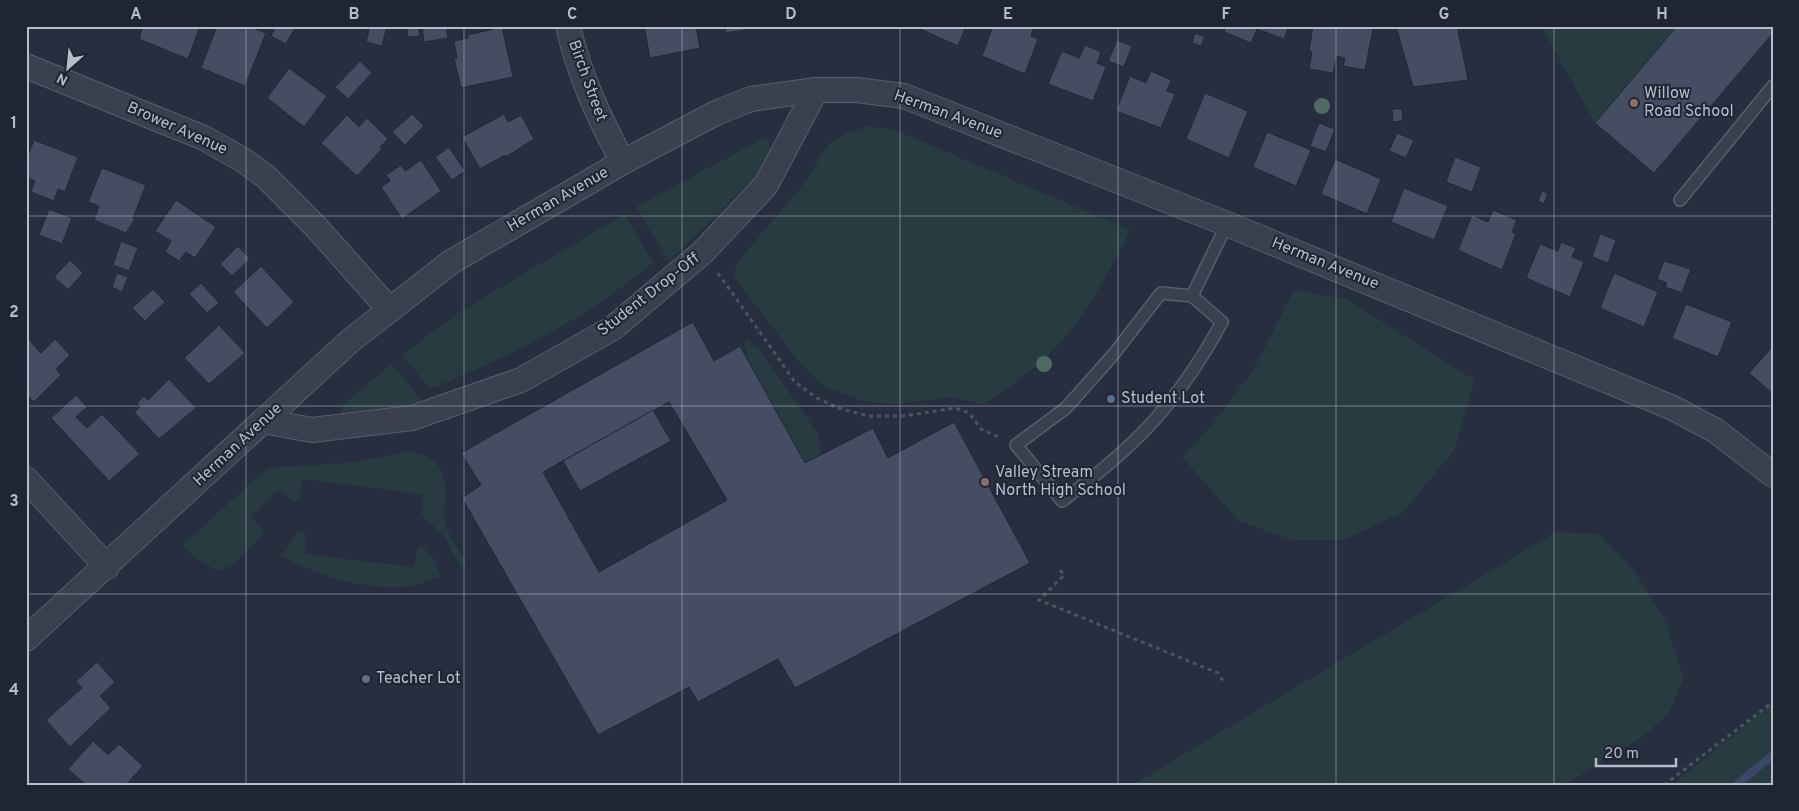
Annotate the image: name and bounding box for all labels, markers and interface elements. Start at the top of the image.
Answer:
text: A [130,5,142,25]
text: B [348,5,360,25]
text: C [567,5,577,25]
text: D [785,5,797,25]
text: E [1003,5,1013,25]
text: F [1221,5,1231,25]
text: G [1439,5,1449,25]
text: H [1656,5,1668,25]
street label: Birch Street [563,38,611,124]
north arrow [42,42,92,92]
text: N [54,68,71,88]
place label: Willow Road School [1644,84,1734,122]
street label: Herman Avenue [891,86,1005,144]
marker: Willow Road School [1628,97,1640,109]
street label: Brower Avenue [124,98,230,160]
text: 1 [11,114,17,134]
street label: Herman Avenue [504,163,612,237]
street label: Herman Avenue [1268,233,1382,295]
street label: Student Drop-Off [594,249,704,341]
text: 2 [9,303,19,323]
place label: Student Lot [1121,389,1205,409]
marker: Student Lot [1105,393,1117,405]
street label: Herman Avenue [189,399,287,491]
place label: Valley Stream North High School [995,463,1126,501]
marker: Valley Stream North High School [979,476,991,488]
text: 3 [9,492,19,512]
place label: Teacher Lot [376,669,461,689]
marker: Teacher Lot [360,673,372,685]
text: 4 [9,681,19,701]
scale bar [1596,736,1676,768]
text: 20 m [1604,745,1639,764]

